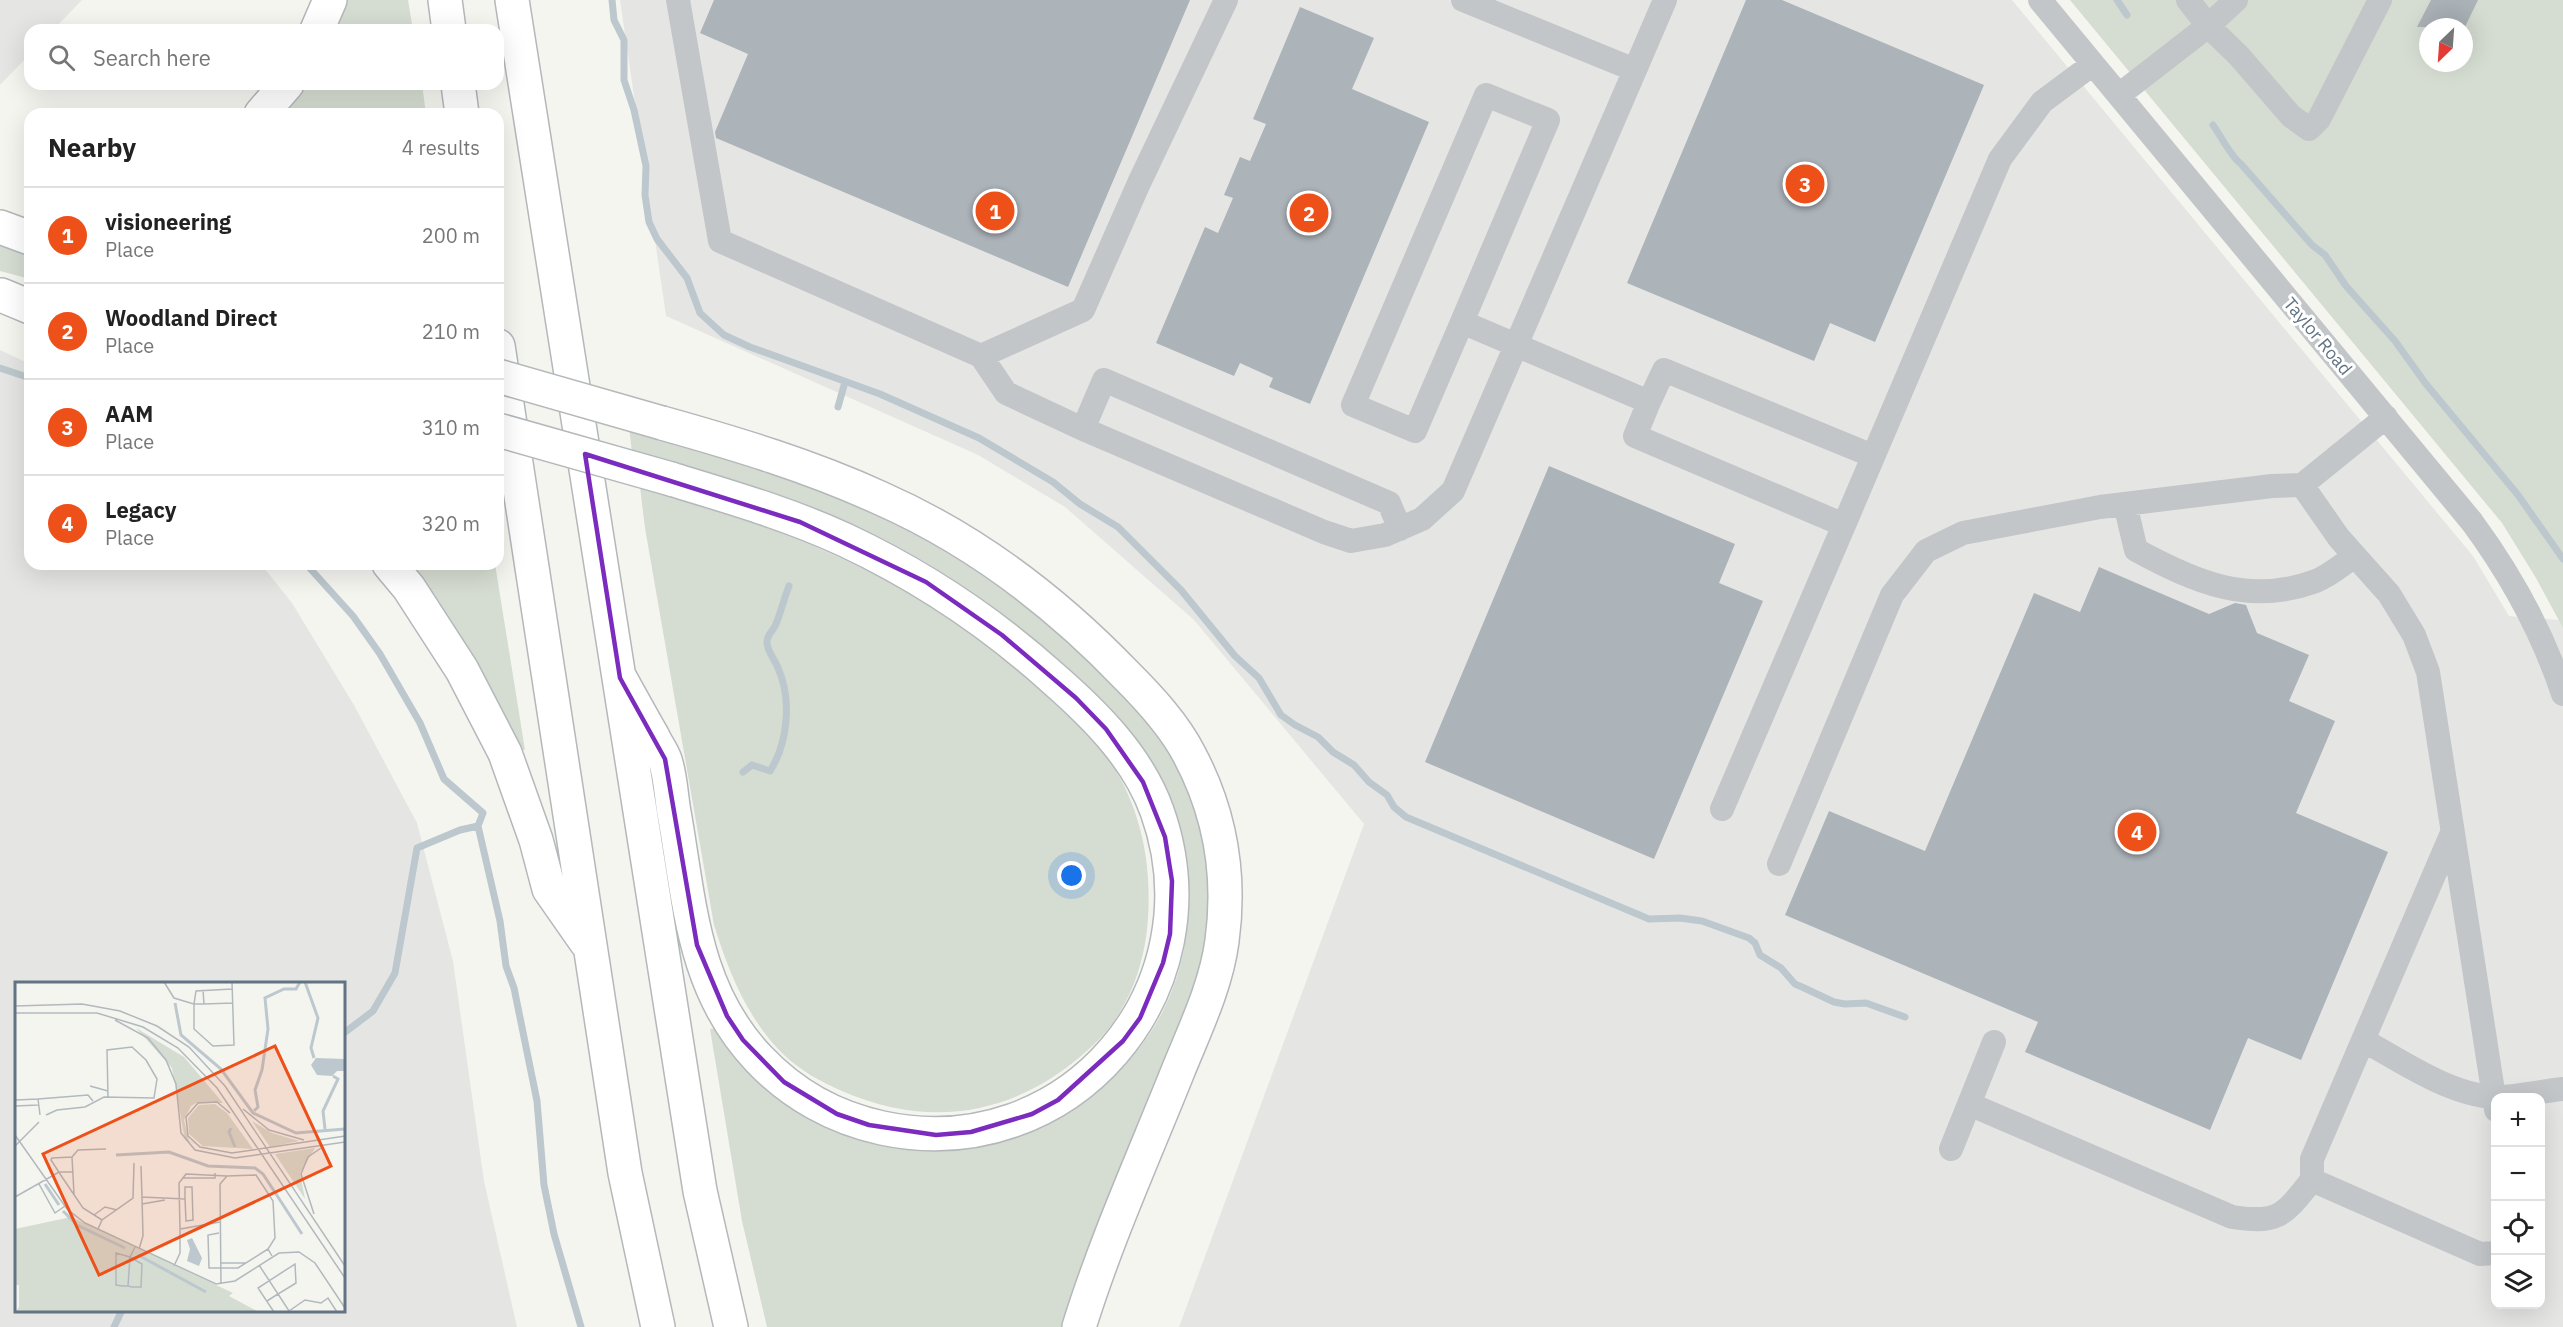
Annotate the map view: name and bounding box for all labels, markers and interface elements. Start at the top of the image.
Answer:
north arrow [2419,18,2473,72]
search box [24,24,504,90]
icon: search [45,41,78,74]
text: Search here [93,43,211,72]
text: Nearby [48,130,136,164]
text: 4 results [402,134,480,161]
pin: 3 [1786,162,1824,207]
pin: 1 [976,188,1014,234]
pin: 2 [1290,190,1328,236]
text: visioneering [105,207,231,236]
text: 1 [62,222,74,249]
text: 200 m [422,222,480,249]
text: Place [105,236,154,263]
street label: Taylor Road [2279,292,2357,380]
text: Woodland Direct [105,303,277,332]
text: 2 [62,318,74,345]
text: 210 m [422,318,480,345]
text: Place [105,332,154,359]
text: AAM [105,399,153,428]
text: 3 [62,414,74,441]
text: 310 m [422,414,480,441]
text: Place [105,428,154,455]
text: Legacy [105,495,177,524]
text: 4 [62,510,74,537]
text: 320 m [422,510,480,537]
text: Place [105,524,154,551]
pin: 4 [2118,810,2156,854]
your location [1057,861,1086,890]
inset map [15,982,345,1312]
map controls [2491,1093,2545,1309]
button: + [2491,1093,2545,1147]
button: − [2491,1147,2545,1201]
button: locate [2491,1201,2545,1255]
button: layers [2491,1255,2545,1309]

